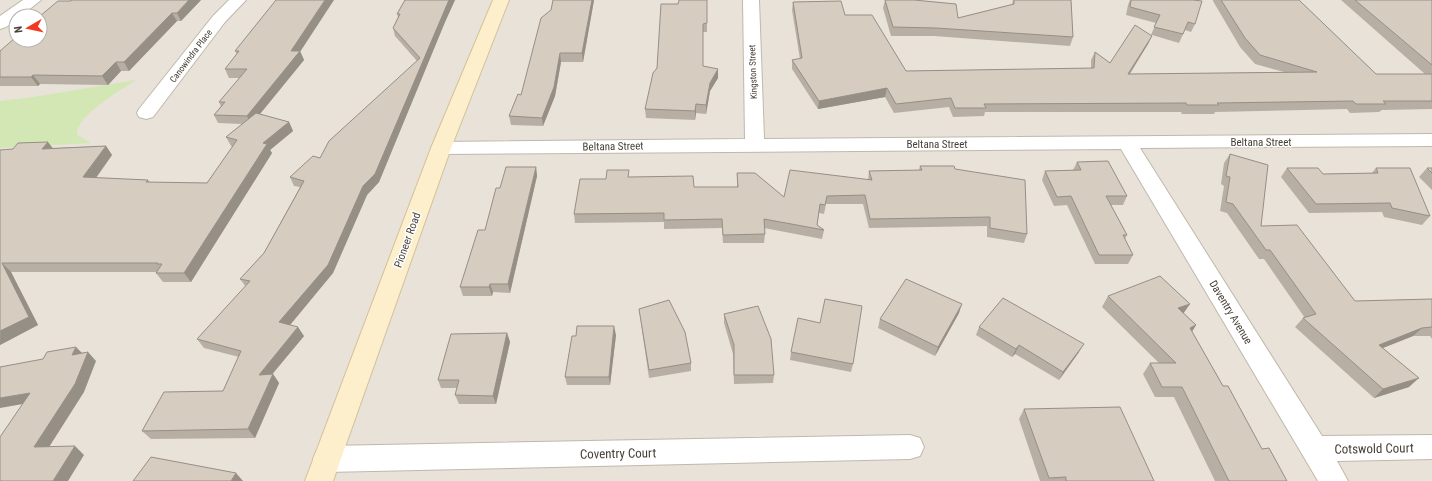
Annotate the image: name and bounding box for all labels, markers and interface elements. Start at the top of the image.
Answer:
north arrow [8,8,48,48]
text: N [12,25,26,34]
street label: Canowindra Place [168,28,214,84]
street label: Kingston Street [747,44,759,99]
street label: Beltana Street [1230,136,1292,149]
street label: Beltana Street [906,138,968,151]
street label: Beltana Street [582,139,644,154]
street label: Pioneer Road [391,211,423,270]
street label: Daventry Avenue [1206,278,1255,346]
street label: Cotswold Court [1334,440,1414,457]
street label: Coventry Court [580,445,656,462]

